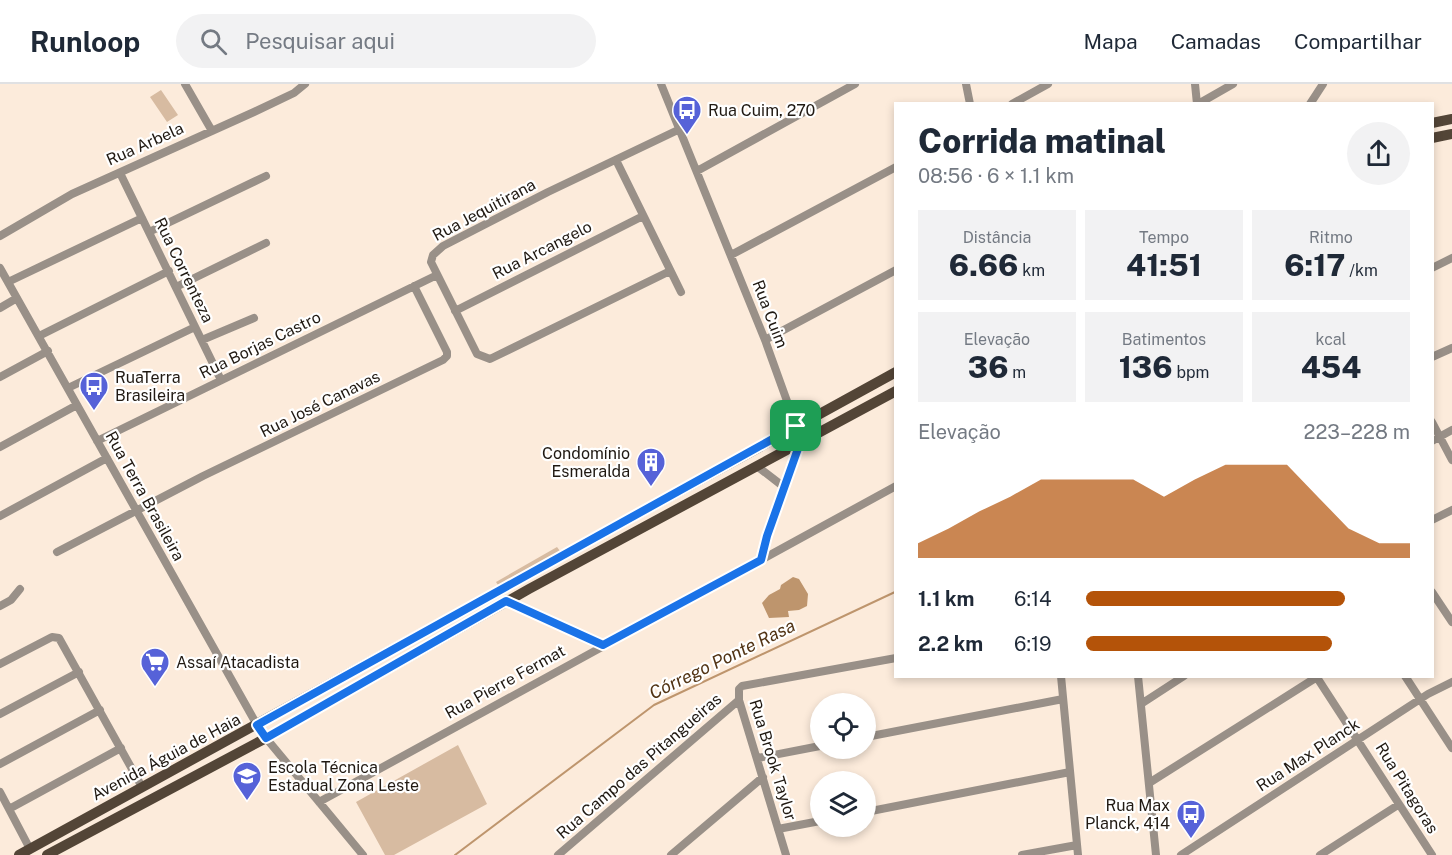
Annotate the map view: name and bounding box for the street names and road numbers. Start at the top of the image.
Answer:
street label: Rua Arbela [103,119,187,169]
street label: Rua Jequitirana [429,175,539,245]
street label: Rua Correnteza [150,214,218,326]
street label: Rua Arcangelo [489,217,595,283]
street label: Rua Cuim [748,277,792,351]
street label: Rua Borjas Castro [196,307,324,383]
street label: Rua José Canavas [257,367,383,441]
street label: Rua Terra Brasileira [102,428,188,564]
street label: Rua Pierre Fermat [442,641,568,723]
street label: Rua Campo das Pitangueiras [553,689,725,843]
street label: Rua Brook Taylor [745,697,801,823]
street label: Avenida Águia de Haia [88,709,244,804]
street label: Rua Max Planck [1253,715,1363,795]
street label: Rua Pitagoras [1372,739,1442,837]

